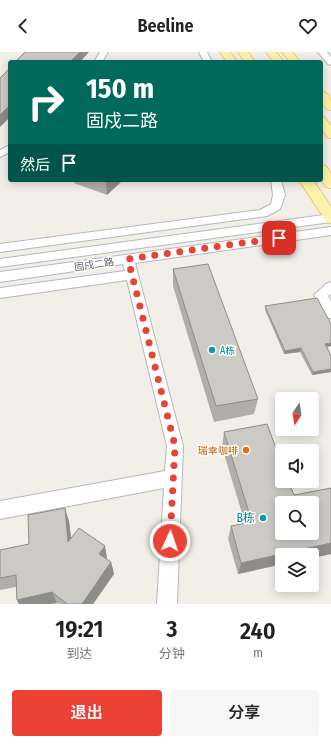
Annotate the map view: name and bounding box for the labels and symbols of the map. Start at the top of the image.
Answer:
pin [262,221,296,255]
street label: 固戍二路 [73,256,115,274]
marker: A栋 [207,345,217,355]
place label: A栋 [220,345,235,357]
north arrow [275,392,319,436]
place label: 瑞幸咖啡 [198,445,238,457]
marker: 瑞幸咖啡 [241,445,251,455]
place label: B栋 [236,511,255,525]
marker: B栋 [258,513,268,523]
position arrow [149,520,191,562]

